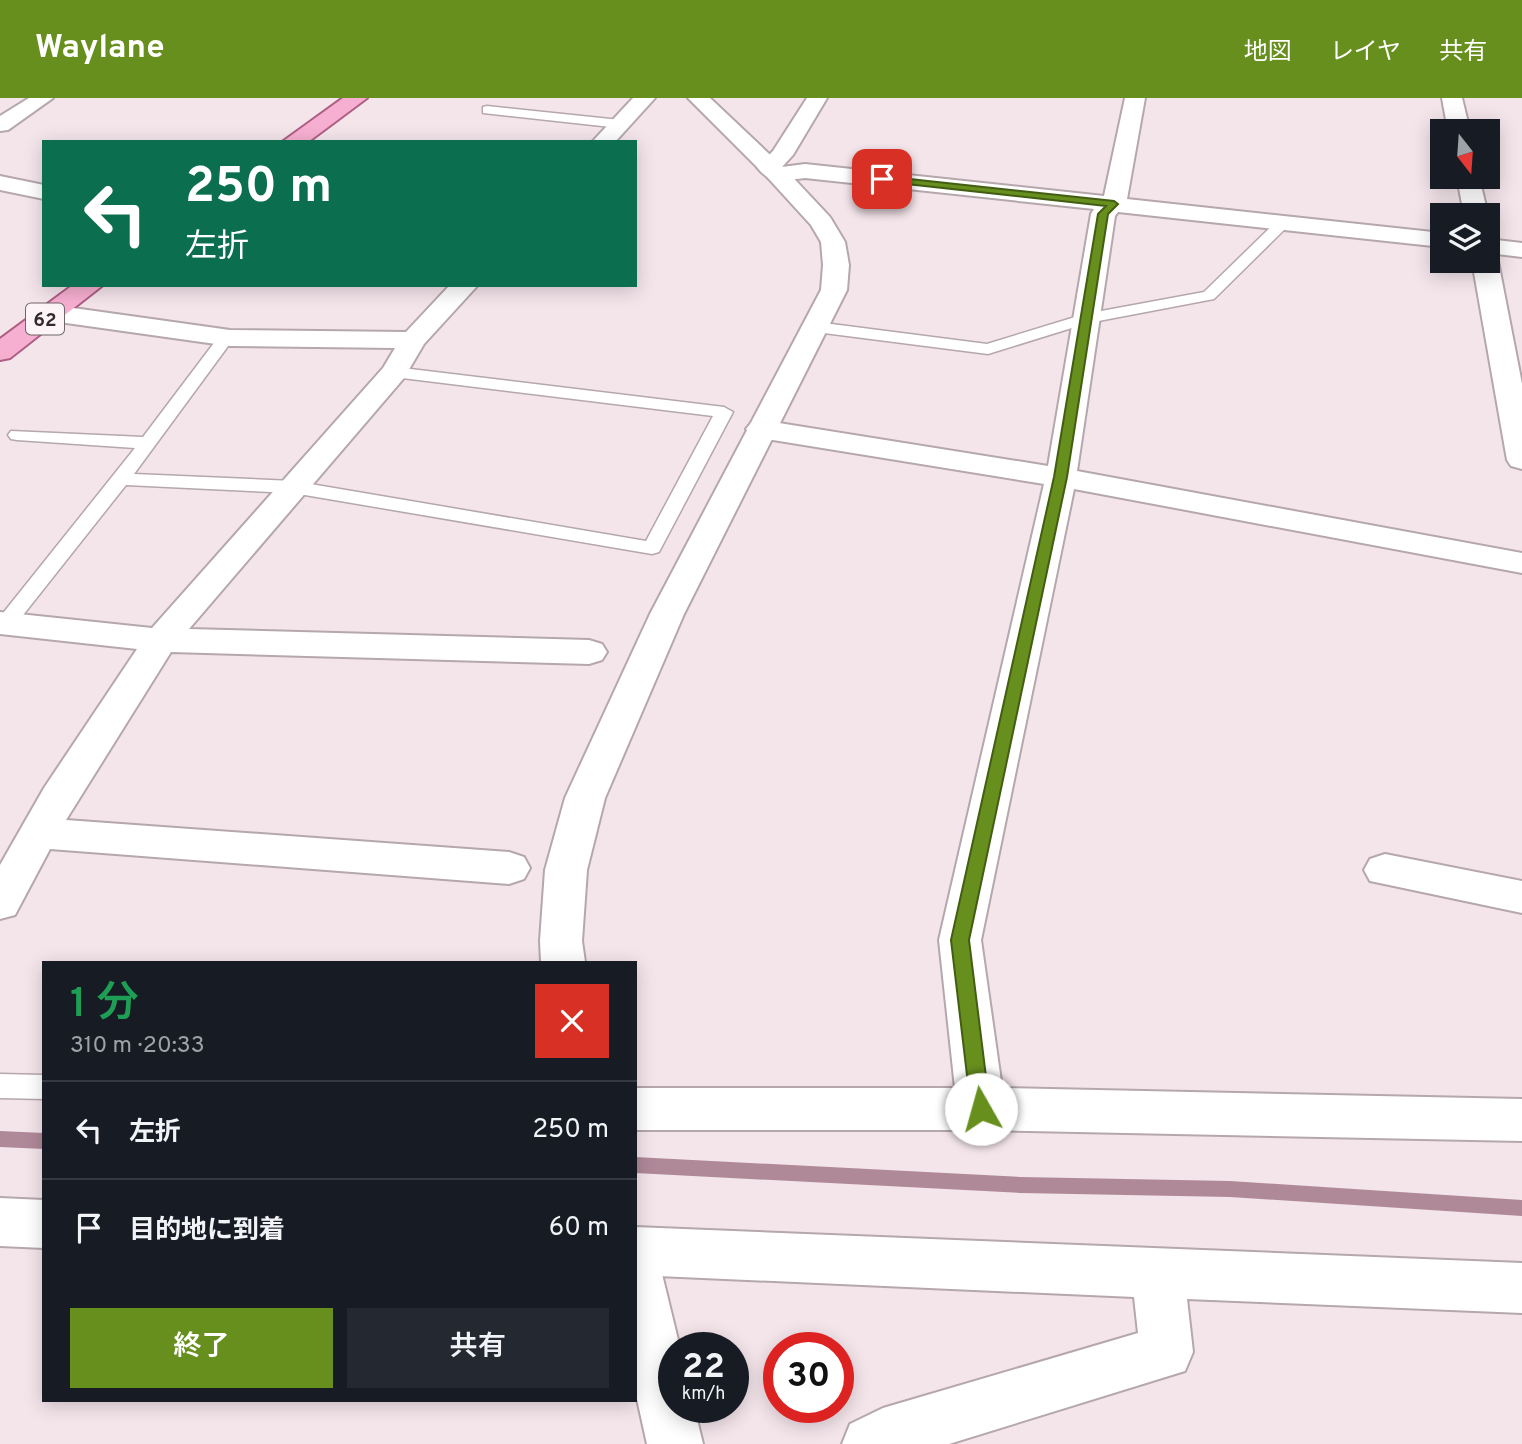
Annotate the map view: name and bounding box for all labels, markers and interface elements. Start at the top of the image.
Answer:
text: Waylane [35,28,165,70]
text: 地図 [1244,38,1292,68]
text: レイヤ [1330,38,1401,68]
text: 共有 [1439,38,1487,68]
north arrow [1430,119,1500,189]
map controls [1430,119,1500,273]
pin [852,149,912,209]
text: 250 m [185,158,332,220]
icon: arrive [863,160,901,198]
icon: left [70,168,161,259]
button: layers [1430,203,1500,273]
text: 左折 [185,228,249,268]
road number: 62 [26,304,64,334]
text: 1 分 [70,979,139,1032]
button: close [535,984,609,1058]
text: 310 m · 20:33 [70,1032,205,1061]
position arrow [944,1072,1018,1146]
icon: left [70,1111,108,1149]
text: 250 m [532,1114,609,1147]
text: 左折 [129,1117,181,1150]
icon: arrive [70,1209,108,1247]
text: 60 m [549,1212,609,1245]
text: 目的地に到着 [129,1215,285,1248]
button: 終了 [70,1308,333,1388]
button: 共有 [347,1308,609,1388]
speed limit sign: 30 [763,1332,854,1423]
text: 22 [682,1346,725,1390]
text: km/h [682,1383,725,1406]

